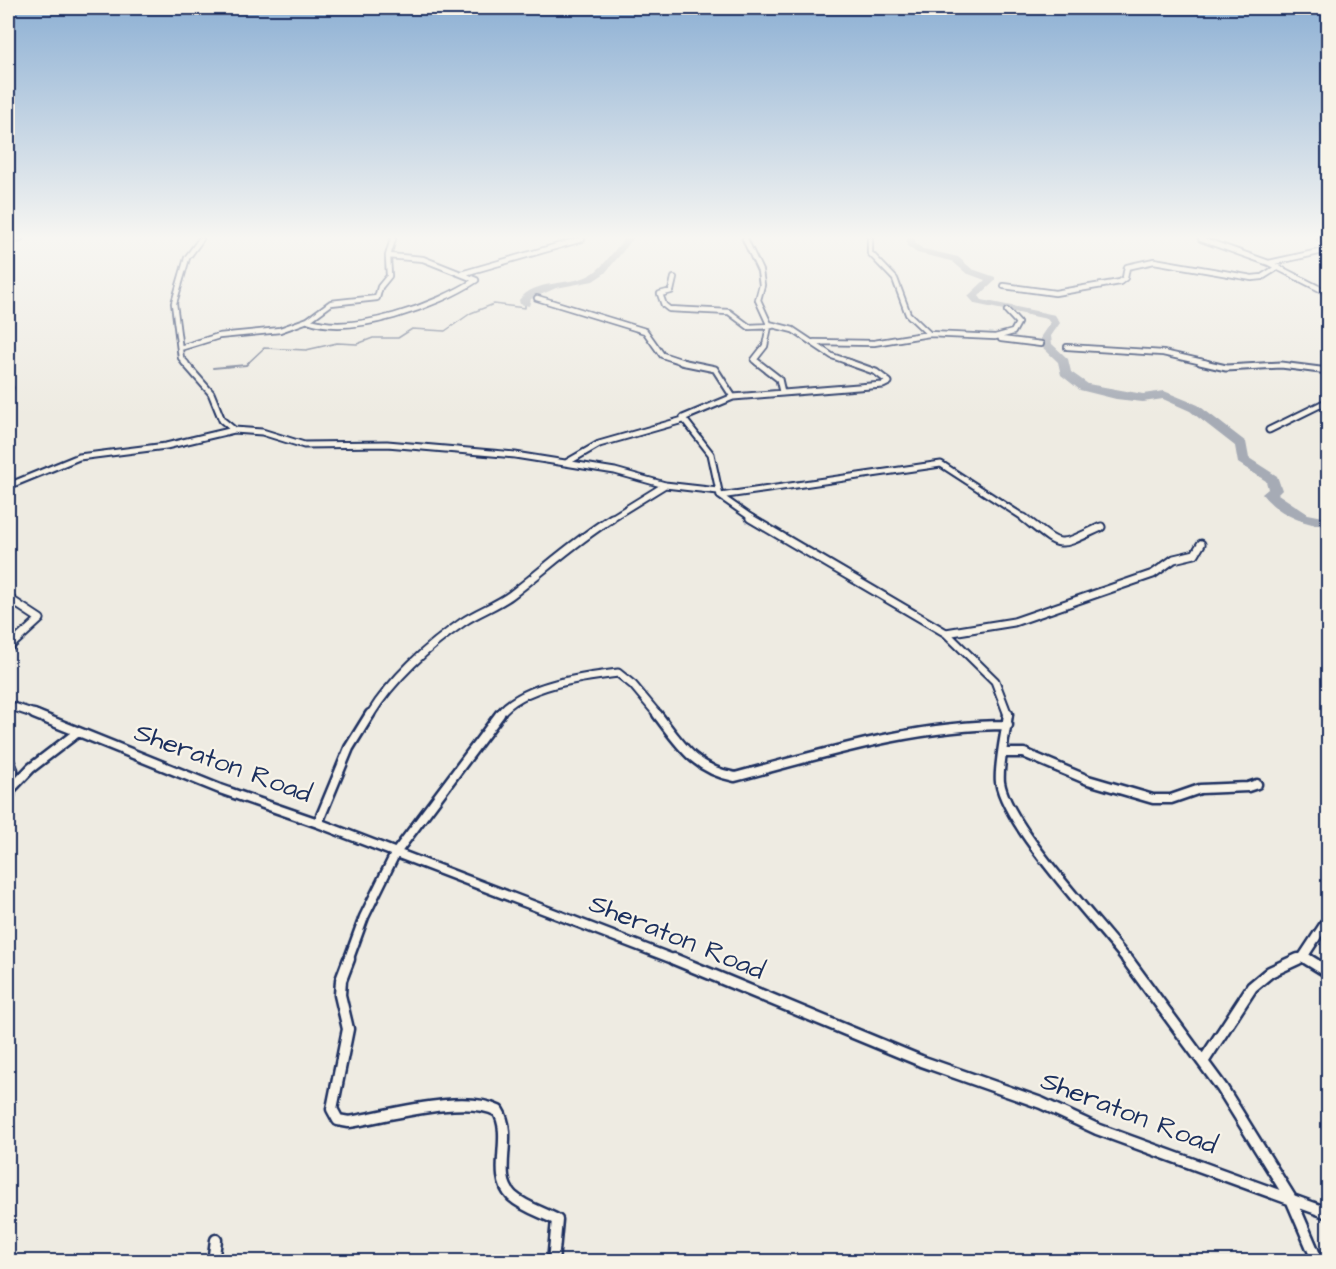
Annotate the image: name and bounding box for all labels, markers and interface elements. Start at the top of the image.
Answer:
street label: Sheraton Road [129,713,317,813]
street label: Sheraton Road [583,884,771,990]
street label: Sheraton Road [1035,1062,1223,1164]

